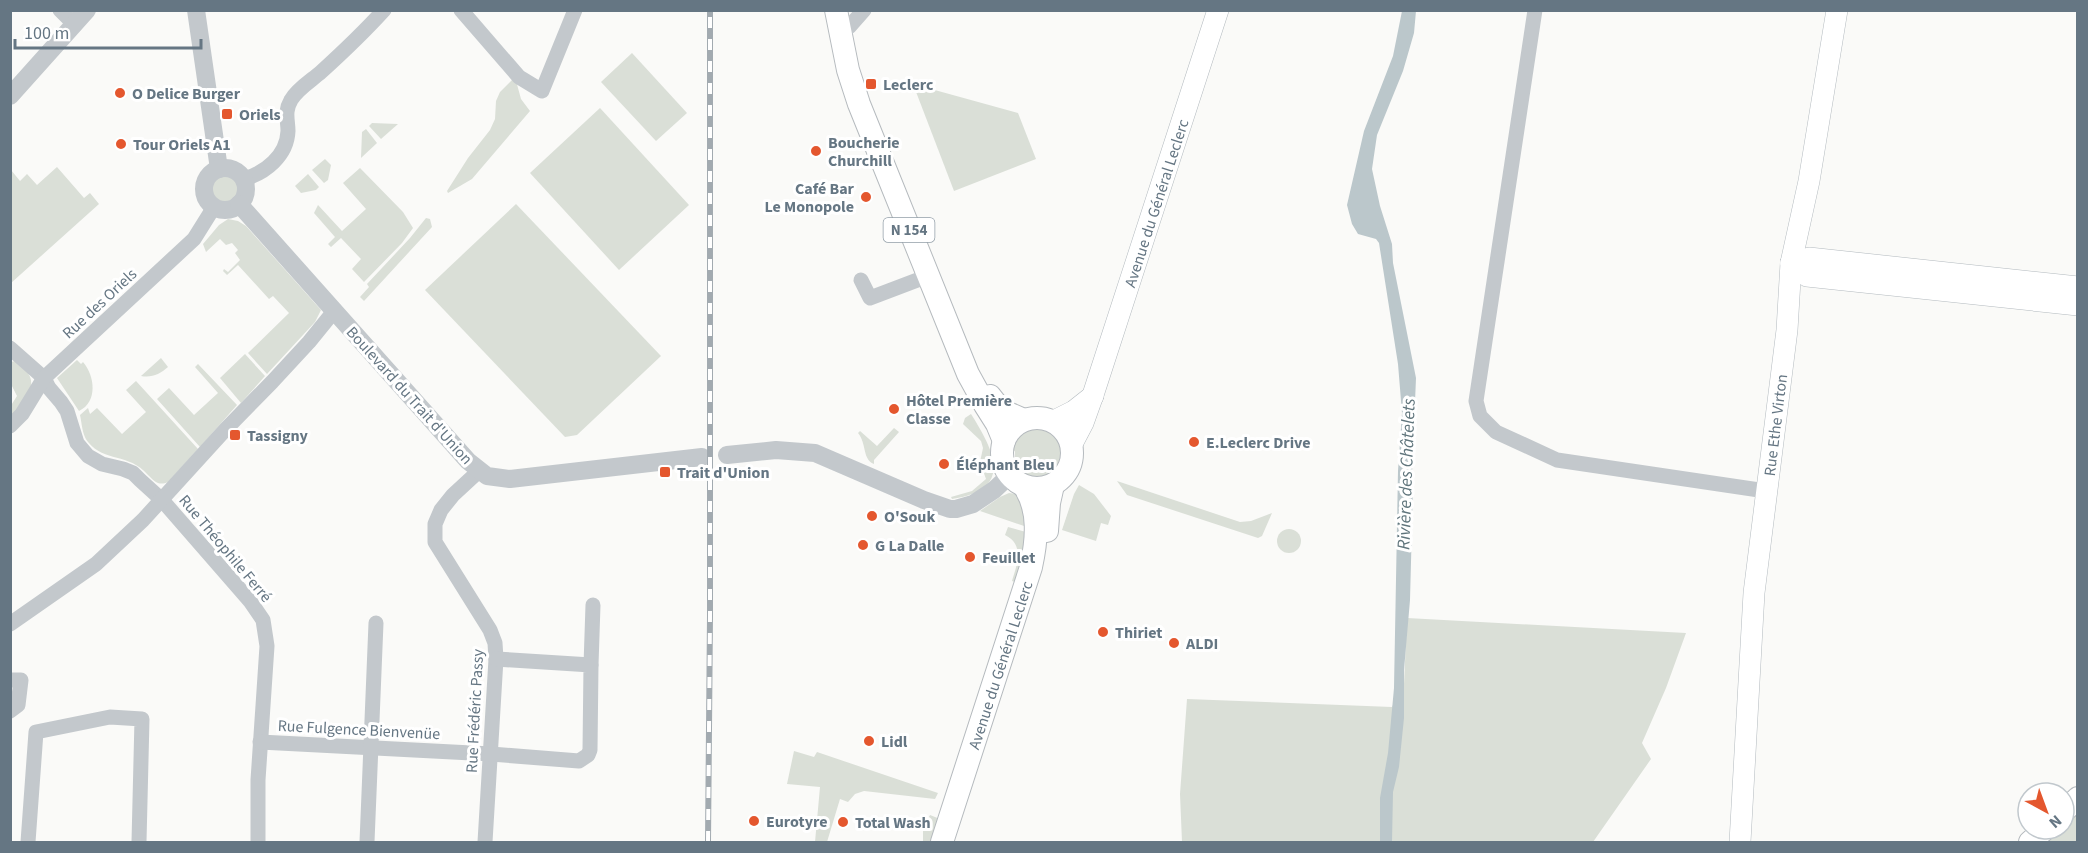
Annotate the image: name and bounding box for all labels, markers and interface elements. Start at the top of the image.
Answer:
scale bar [15,12,201,50]
text: 100 m [24,21,69,46]
place label: Leclerc [883,74,934,96]
marker: Leclerc [864,77,878,91]
place label: O Delice Burger [132,83,241,105]
marker: O Delice Burger [113,86,127,100]
place label: Oriels [239,104,281,126]
marker: Oriels [220,107,234,121]
street label: Avenue du Général Leclerc [1119,116,1195,290]
place label: Boucherie Churchill [828,132,900,172]
place label: Tour Oriels A1 [133,134,231,156]
marker: Tour Oriels A1 [114,137,128,151]
marker: Boucherie Churchill [809,144,823,158]
place label: Café Bar Le Monopole [764,178,855,218]
marker: Café Bar Le Monopole [859,190,873,204]
road number: N 154 [884,218,934,242]
street label: Rue des Oriels [58,263,142,344]
street label: Boulevard du Trait d'Union [341,322,477,470]
street label: Rue Ethe Virton [1759,373,1793,477]
place label: Hôtel Première Classe [906,390,1012,430]
water label: Rivière des Châtelets [1391,398,1422,550]
marker: Hôtel Première Classe [887,402,901,416]
place label: Tassigny [247,425,309,447]
marker: Tassigny [228,428,242,442]
place label: E.Leclerc Drive [1206,432,1311,454]
marker: E.Leclerc Drive [1187,435,1201,449]
place label: Éléphant Bleu [956,454,1054,476]
marker: Éléphant Bleu [937,457,951,471]
place label: Trait d'Union [677,462,770,484]
marker: Trait d'Union [658,465,672,479]
street label: Rue Théophile Ferré [174,490,277,607]
place label: O'Souk [884,506,935,528]
marker: O'Souk [865,509,879,523]
place label: G La Dalle [875,535,944,557]
marker: G La Dalle [856,538,870,552]
place label: Feuillet [982,547,1035,569]
marker: Feuillet [963,550,977,564]
street label: Avenue du Général Leclerc [963,578,1039,752]
place label: Thiriet [1115,622,1163,644]
marker: Thiriet [1096,625,1110,639]
place label: ALDI [1185,633,1218,655]
marker: ALDI [1167,636,1181,650]
street label: Rue Frédéric Passy [461,648,489,774]
street label: Rue Fulgence Bienvenüe [277,715,441,745]
place label: Lidl [881,731,908,753]
marker: Lidl [862,734,876,748]
north arrow [2016,781,2076,841]
text: N [2044,810,2066,833]
place label: Eurotyre [766,811,827,833]
place label: Total Wash [855,812,931,834]
marker: Eurotyre [747,814,761,828]
marker: Total Wash [836,815,850,829]

